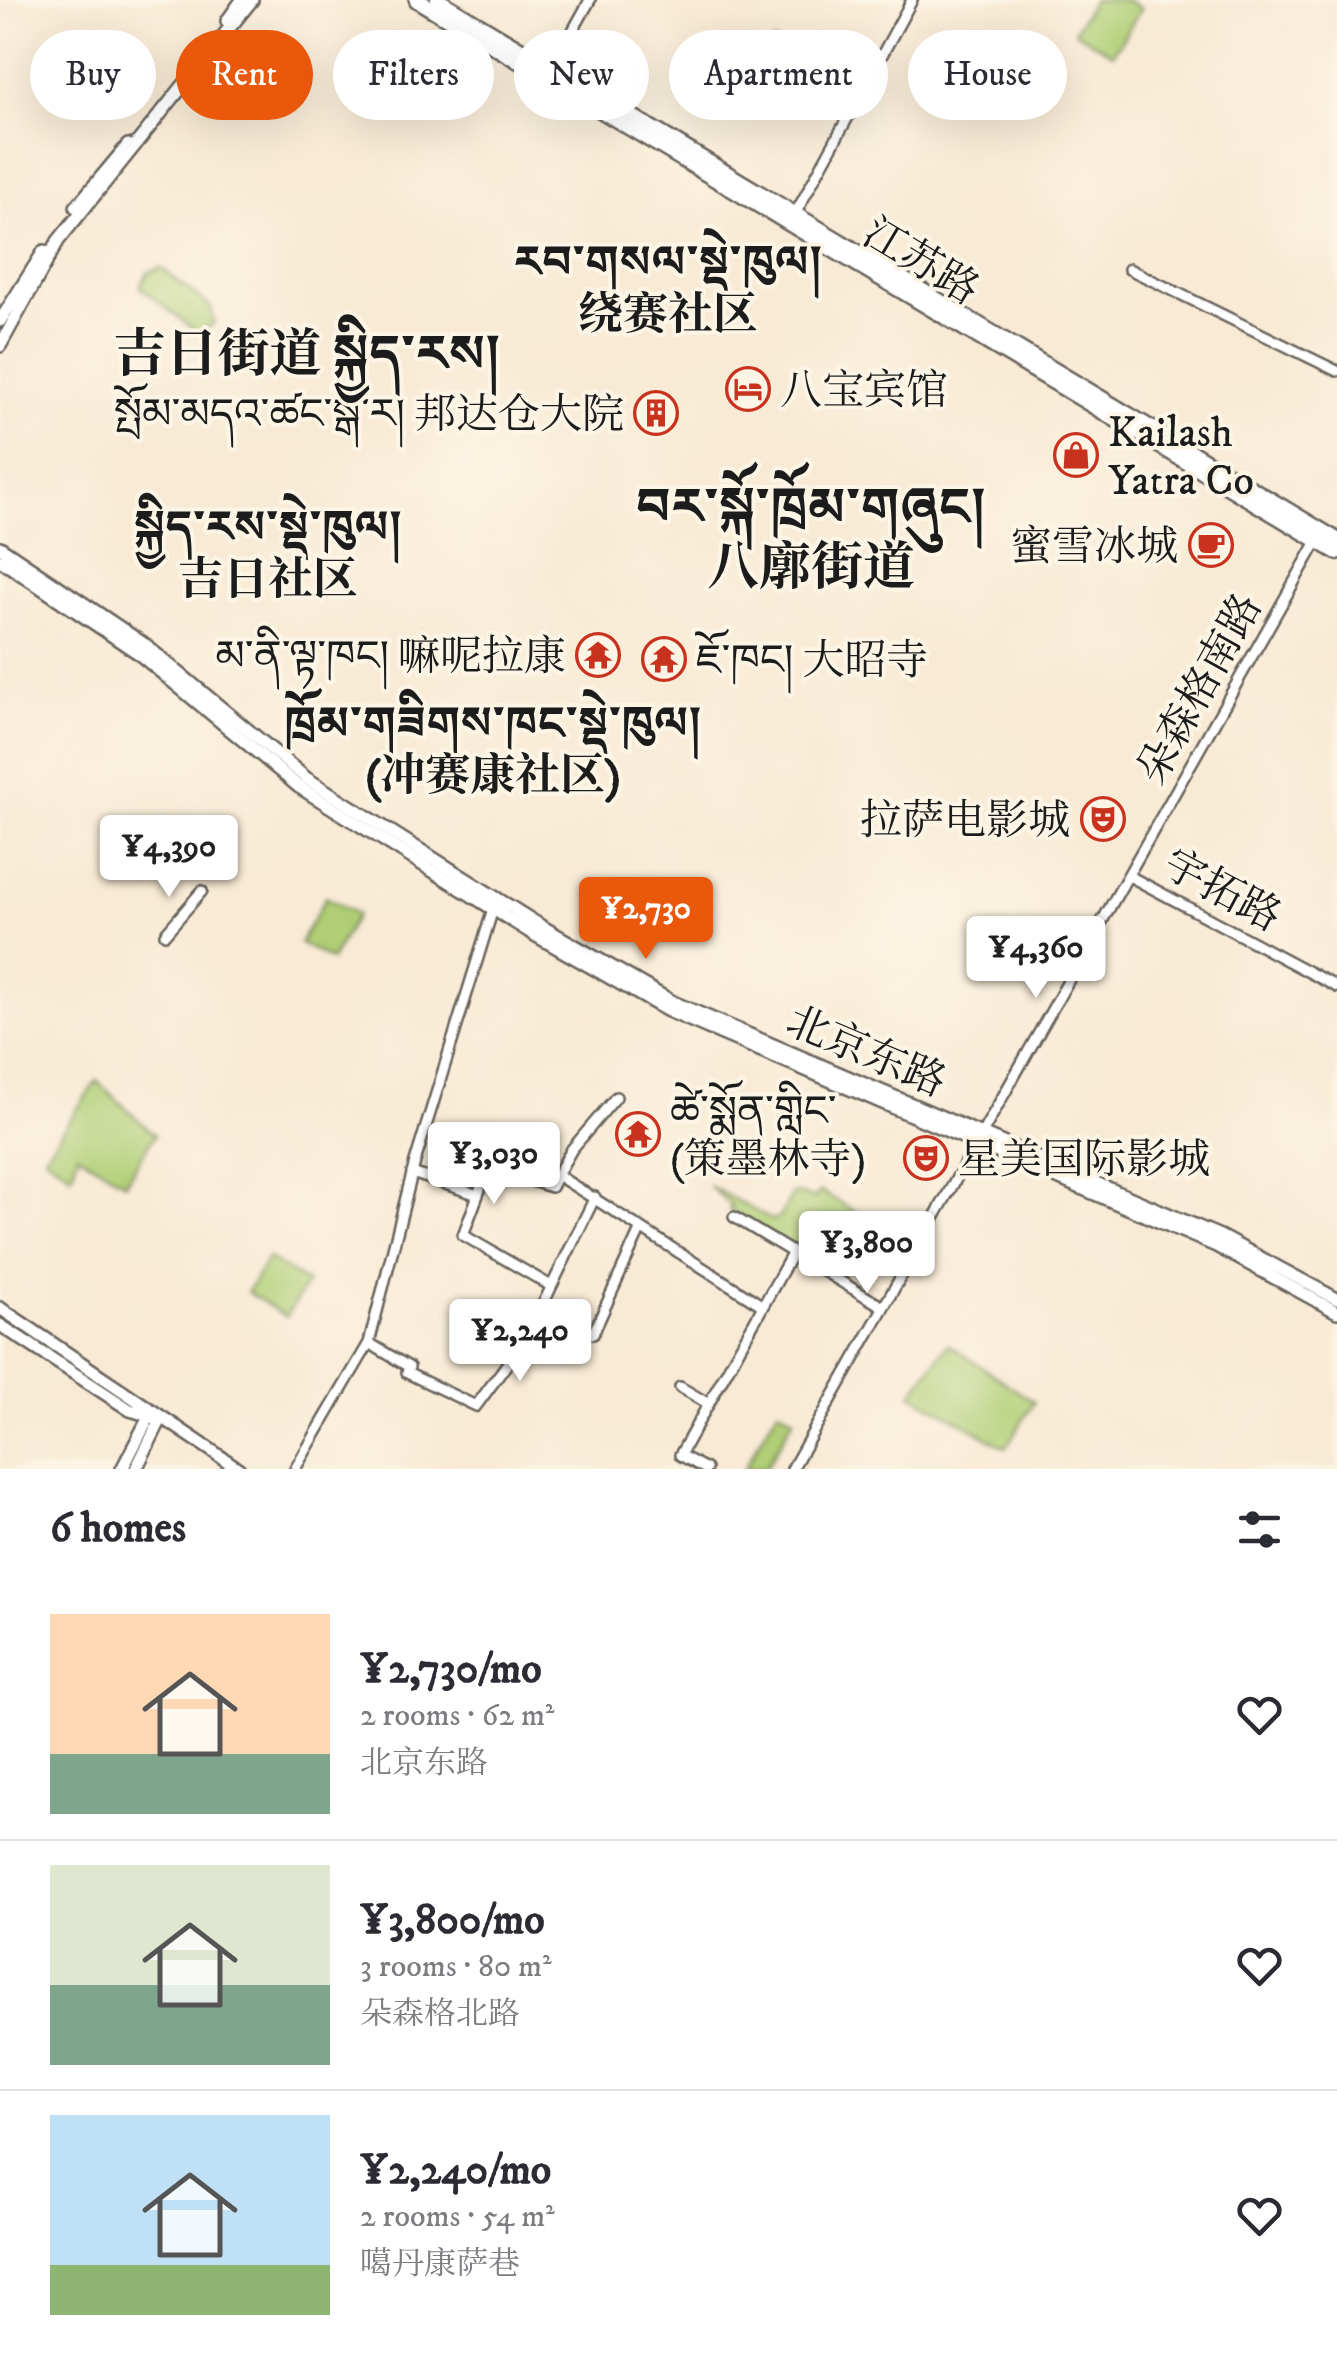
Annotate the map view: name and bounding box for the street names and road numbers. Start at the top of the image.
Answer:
street label: 江苏路 [853,208,988,317]
street label: 朵森格南路 [1127,585,1274,794]
street label: 宇拓路 [1154,839,1289,944]
street label: 北京东路 [778,996,953,1110]

